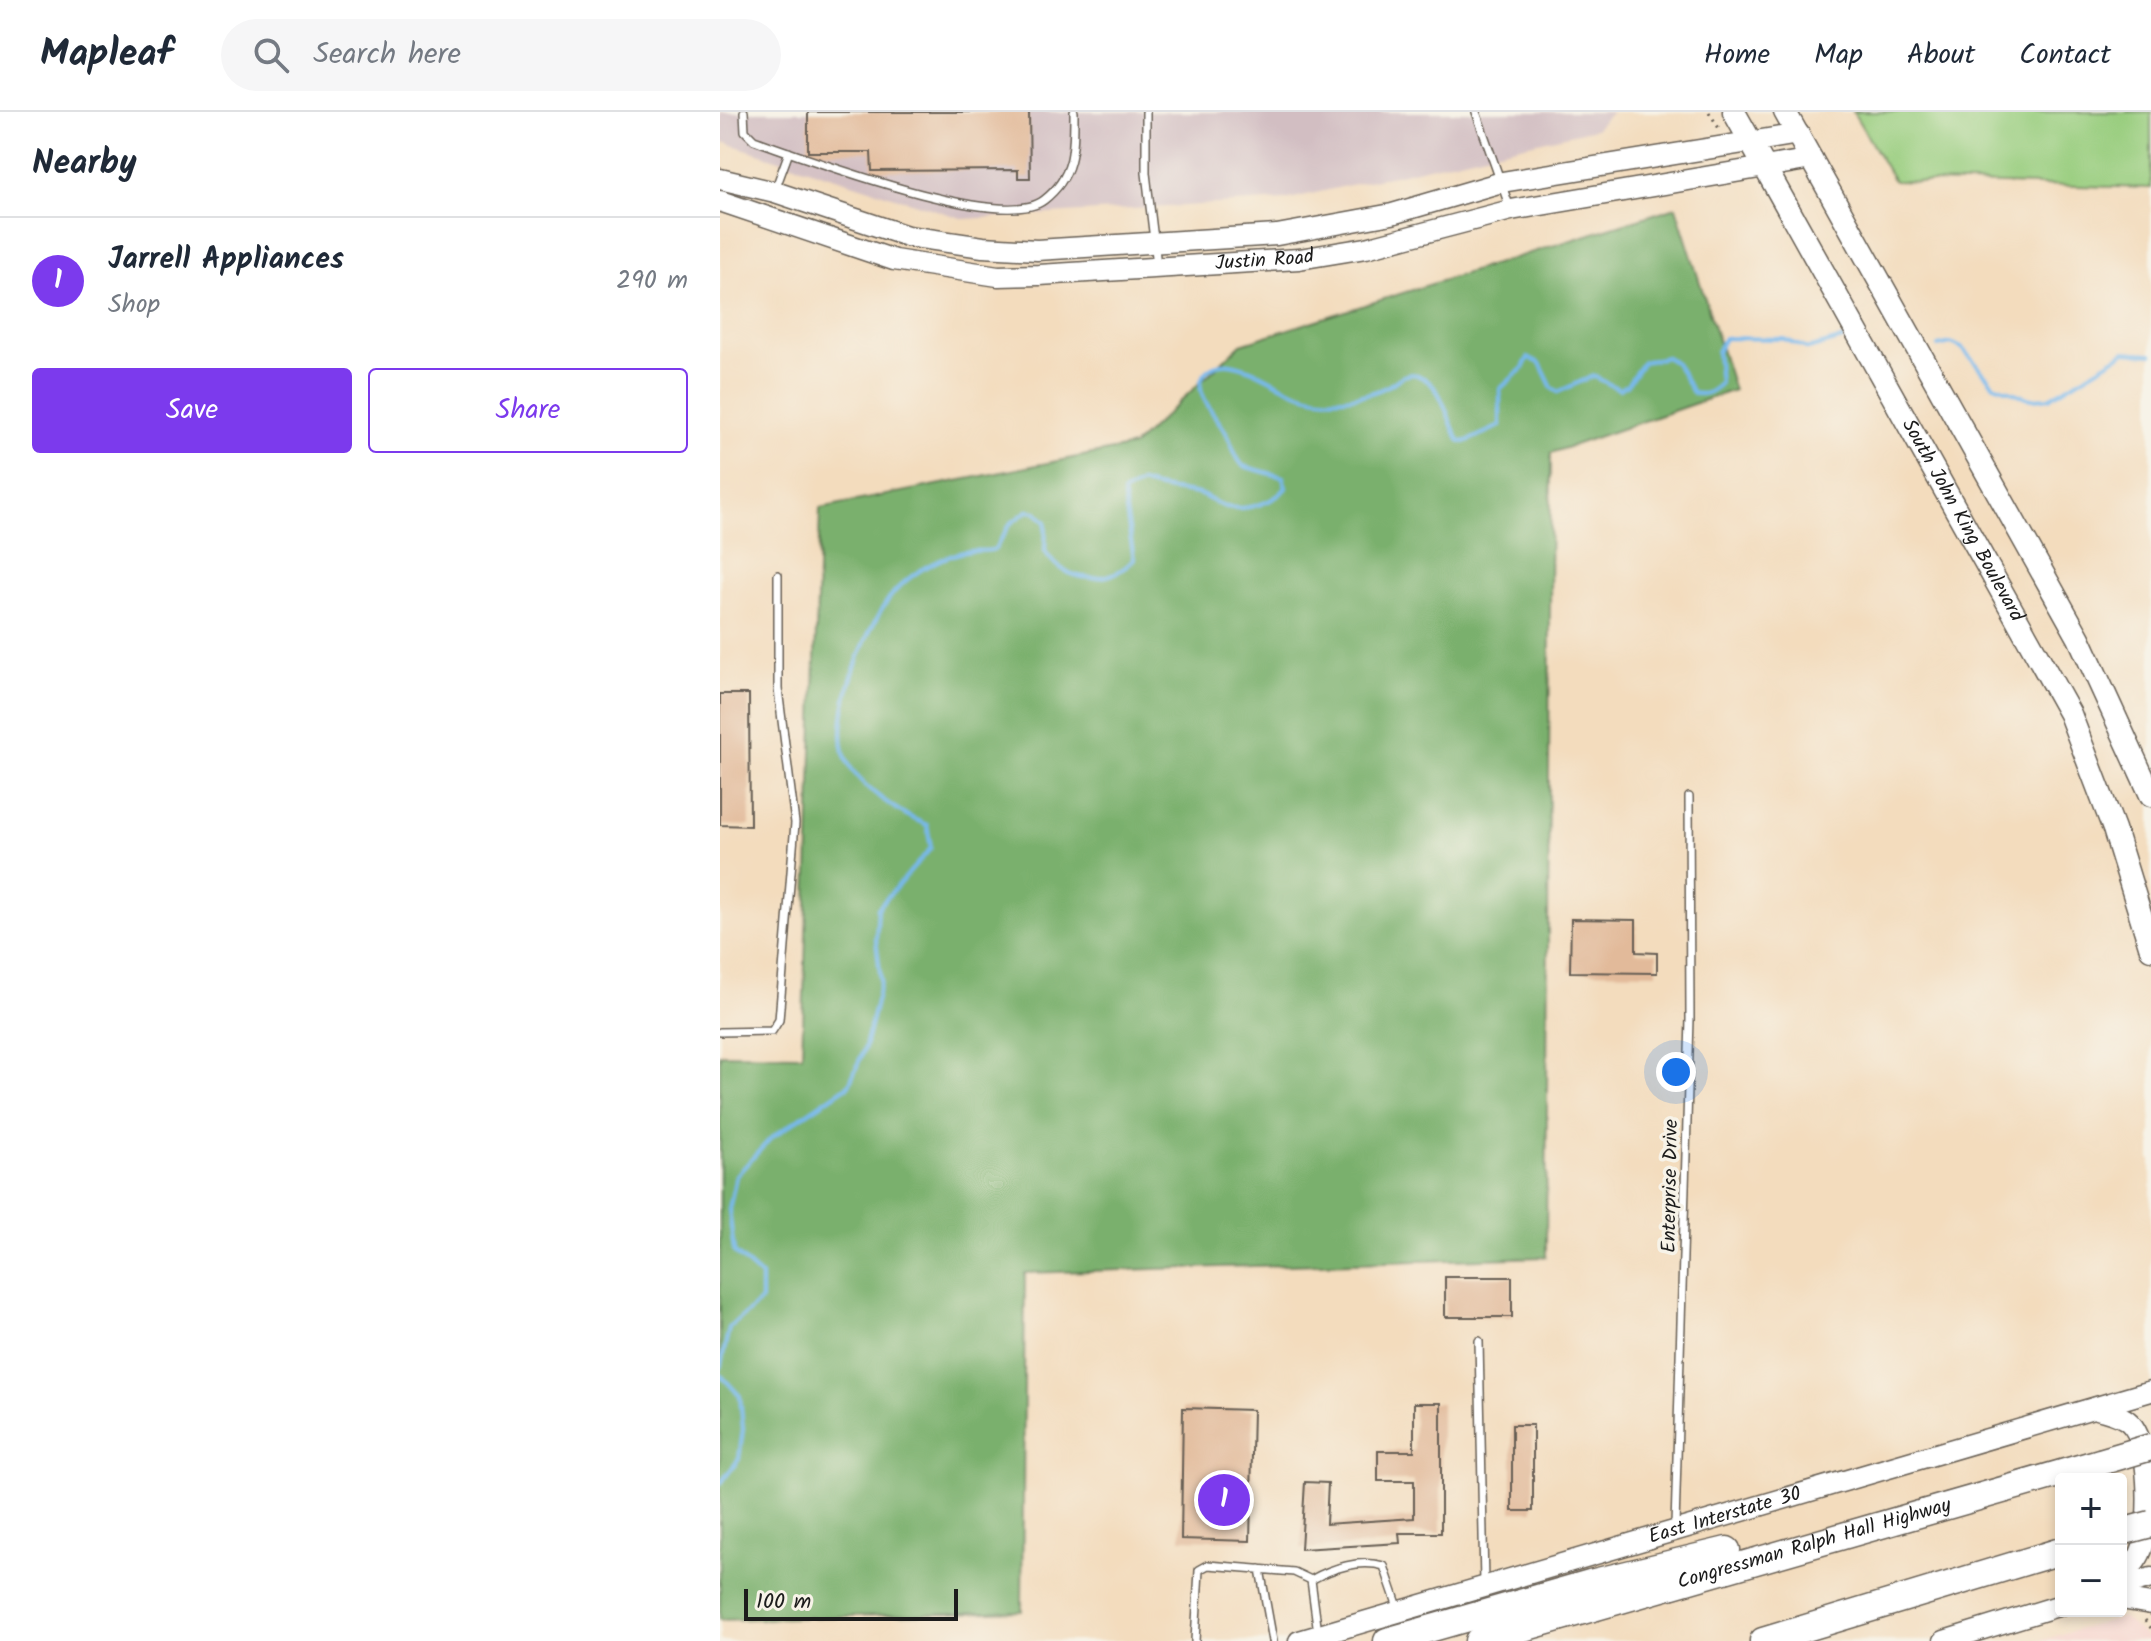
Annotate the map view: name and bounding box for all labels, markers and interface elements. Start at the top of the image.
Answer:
search box [221,19,781,91]
text: Mapleaf [40,25,173,85]
text: Search here [313,31,461,79]
icon: search [249,33,293,77]
text: Home [1704,33,1770,78]
text: Map [1814,33,1863,78]
text: About [1907,33,1975,78]
text: Contact [2019,33,2111,78]
text: Nearby [32,137,137,191]
text: Jarrell Appliances [108,236,344,284]
street label: Justin Road [1214,241,1317,280]
text: 1 [54,260,62,302]
text: 290 m [616,260,688,302]
text: Shop [108,284,160,326]
button: Save [32,368,352,453]
button: Share [368,368,688,453]
street label: South John King Boulevard [1892,413,2032,629]
your location [1656,1052,1696,1092]
street label: Enterprise Drive [1654,1119,1688,1253]
pin: 1 [1198,1470,1250,1530]
map controls [2055,1473,2127,1617]
button: + [2055,1473,2127,1545]
street label: East Interstate 30 [1645,1478,1805,1554]
street label: Congressman Ralph Hall Highway [1674,1489,1956,1599]
button: − [2055,1545,2127,1617]
scale bar [744,1585,958,1621]
text: 100 m [756,1585,811,1620]

